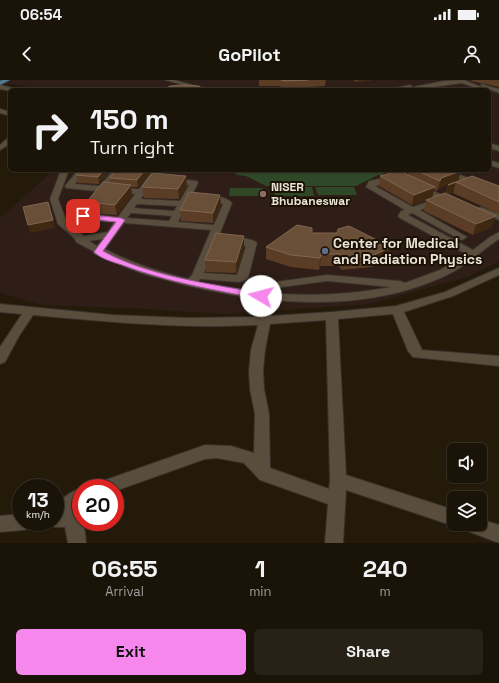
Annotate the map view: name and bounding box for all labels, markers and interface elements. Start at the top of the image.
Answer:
text: 06:54 [20,5,62,24]
icon: back [16,43,38,65]
text: GoPilot [218,43,281,66]
icon: person [461,43,483,65]
text: 150 m [90,101,169,137]
icon: right [24,104,76,156]
text: Turn right [90,136,174,159]
place label: NISER Bhubaneswar [271,179,350,209]
marker: NISER Bhubaneswar [258,189,268,199]
pin [66,199,100,233]
icon: arrive [72,205,94,227]
place label: Center for Medical and Radiation Physics [333,234,482,268]
marker: Center for Medical and Radiation Physics [320,246,330,256]
position arrow [240,275,282,317]
map controls [447,443,487,531]
button: sound [447,443,487,483]
speed limit sign: 20 [72,479,124,531]
text: 13 [27,487,49,513]
button: layers [447,491,487,531]
text: km/h [26,508,50,521]
text: 06:55 [91,553,158,584]
text: 1 [255,553,266,584]
text: 240 [363,553,408,584]
text: Arrival [105,583,144,600]
text: min [249,583,271,600]
text: m [380,583,391,600]
button: Exit [16,629,246,675]
button: Share [254,629,483,675]

